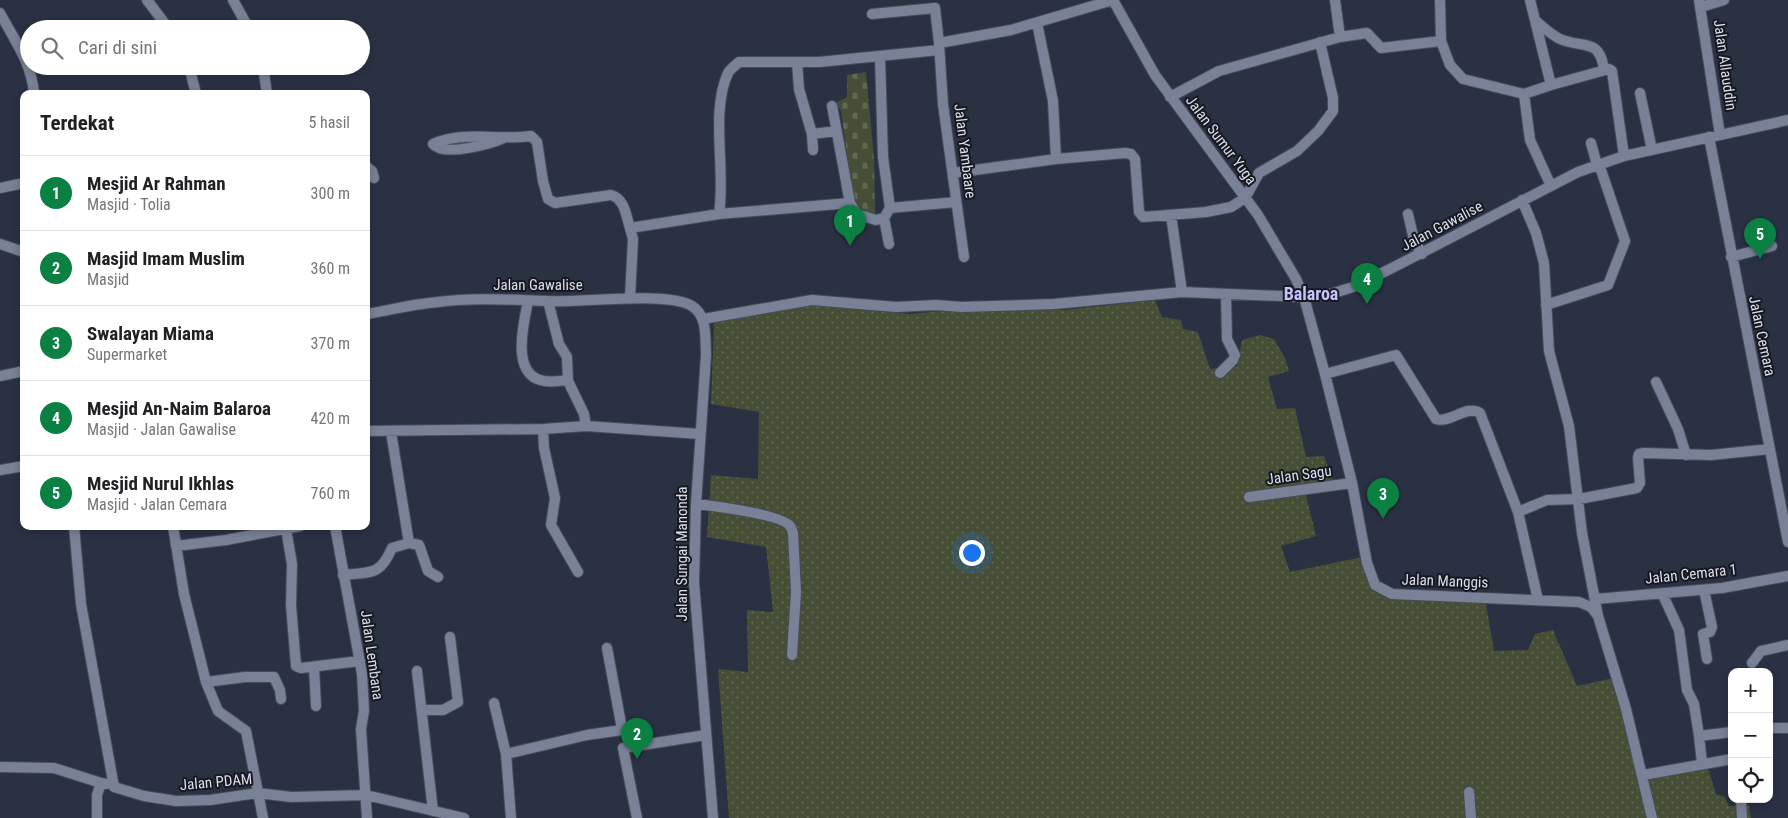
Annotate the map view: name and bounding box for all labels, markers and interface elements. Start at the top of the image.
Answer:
street label: Jalan Allauddin [1710,19,1740,111]
search box [20,20,370,75]
icon: search [38,34,66,62]
text: Cari di sini [78,36,157,59]
street label: Jalan Sumur Yuga [1182,92,1260,188]
street label: Jalan Yambaare [950,103,980,199]
text: Terdekat [40,111,114,135]
text: 5 hasil [308,113,350,132]
text: Mesjid Ar Rahman [87,172,226,195]
text: 1 [52,184,60,203]
text: 300 m [311,184,350,203]
text: Masjid · Tolia [87,195,171,214]
street label: Jalan Gawalise [1398,197,1486,255]
pin: 1 [834,205,866,246]
pin: 5 [1744,218,1776,259]
text: Masjid Imam Muslim [87,247,245,270]
text: 2 [52,259,60,278]
text: 360 m [311,259,350,278]
pin: 4 [1351,263,1383,304]
text: Masjid [87,270,129,289]
street label: Jalan Gawalise [493,276,583,294]
district label: Balaroa [1284,283,1338,304]
street label: Jalan Cemara [1745,294,1779,378]
text: Swalayan Miama [87,322,214,345]
text: 3 [52,334,60,353]
text: 370 m [311,334,350,353]
text: Supermarket [87,345,167,364]
text: Mesjid An-Naim Balaroa [87,397,271,420]
text: 4 [52,409,60,428]
text: 420 m [311,409,350,428]
text: Masjid · Jalan Gawalise [87,420,236,439]
street label: Jalan Sagu [1265,462,1333,488]
text: Mesjid Nurul Ikhlas [87,472,234,495]
pin: 3 [1367,478,1399,519]
text: 5 [52,484,60,503]
text: 760 m [311,484,350,503]
street label: Jalan Sungai Manonda [673,487,691,621]
text: Masjid · Jalan Cemara [87,495,227,514]
your location [959,540,985,566]
street label: Jalan Cemara 1 [1644,560,1738,588]
street label: Jalan Manggis [1401,570,1489,592]
street label: Jalan Lembana [357,609,387,701]
map controls [1728,668,1773,803]
button: + [1728,668,1773,713]
button: − [1728,713,1773,758]
pin: 2 [621,718,653,759]
button: locate [1728,758,1773,803]
street label: Jalan PDAM [179,770,253,794]

